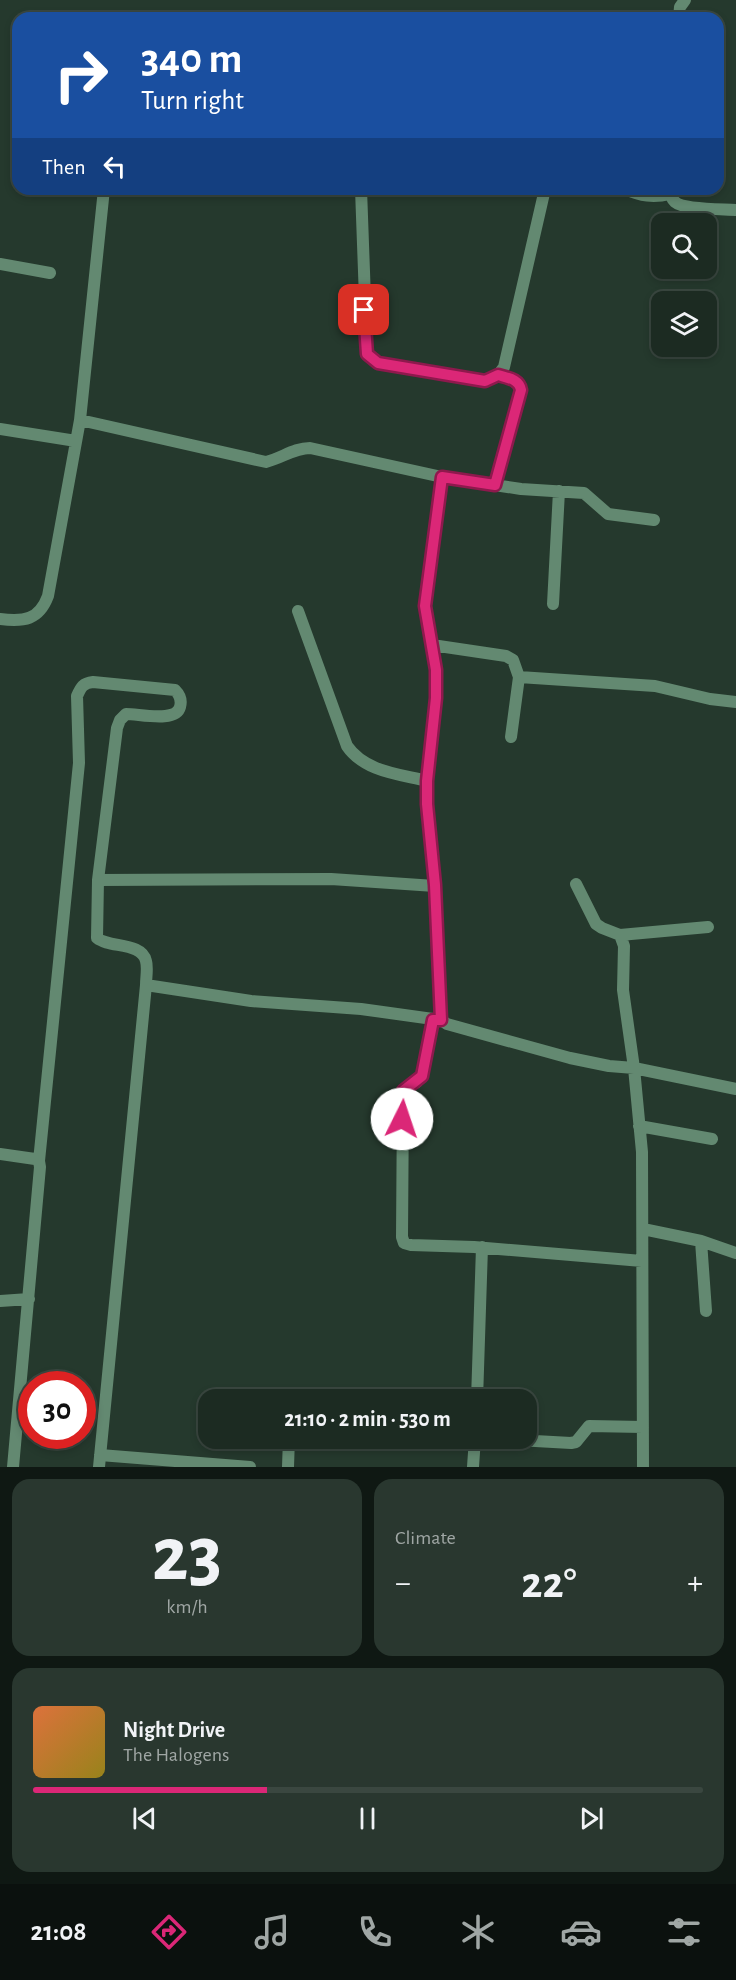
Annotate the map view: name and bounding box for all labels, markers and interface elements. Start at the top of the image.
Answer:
icon: right [42,36,120,114]
text: 340 m [141,38,242,80]
text: Turn right [141,87,244,114]
icon: left [98,150,131,183]
text: Then [42,156,86,178]
map controls [651,213,717,357]
button: search [651,213,717,279]
pin [338,284,389,335]
button: layers [651,291,717,357]
icon: arrive [347,293,380,326]
position arrow [370,1087,434,1151]
speed limit sign: 30 [18,1371,96,1449]
text: 21:10 · 2 min · 530 m [284,1408,451,1430]
text: 23 [152,1517,222,1595]
text: Climate [395,1528,456,1548]
text: 22° [521,1561,577,1606]
text: − [395,1567,411,1600]
text: + [687,1567,703,1600]
text: km/h [166,1597,208,1617]
text: Night Drive [123,1719,225,1741]
text: The Halogens [123,1745,229,1765]
icon: previous [128,1802,161,1835]
icon: pause [351,1802,384,1835]
icon: next [575,1802,608,1835]
icon: directions [148,1911,190,1953]
icon: music [251,1911,293,1953]
icon: phone [354,1911,396,1953]
icon: climate [457,1911,499,1953]
icon: car [560,1911,602,1953]
icon: filters [663,1911,705,1953]
text: 21:08 [31,1918,87,1945]

